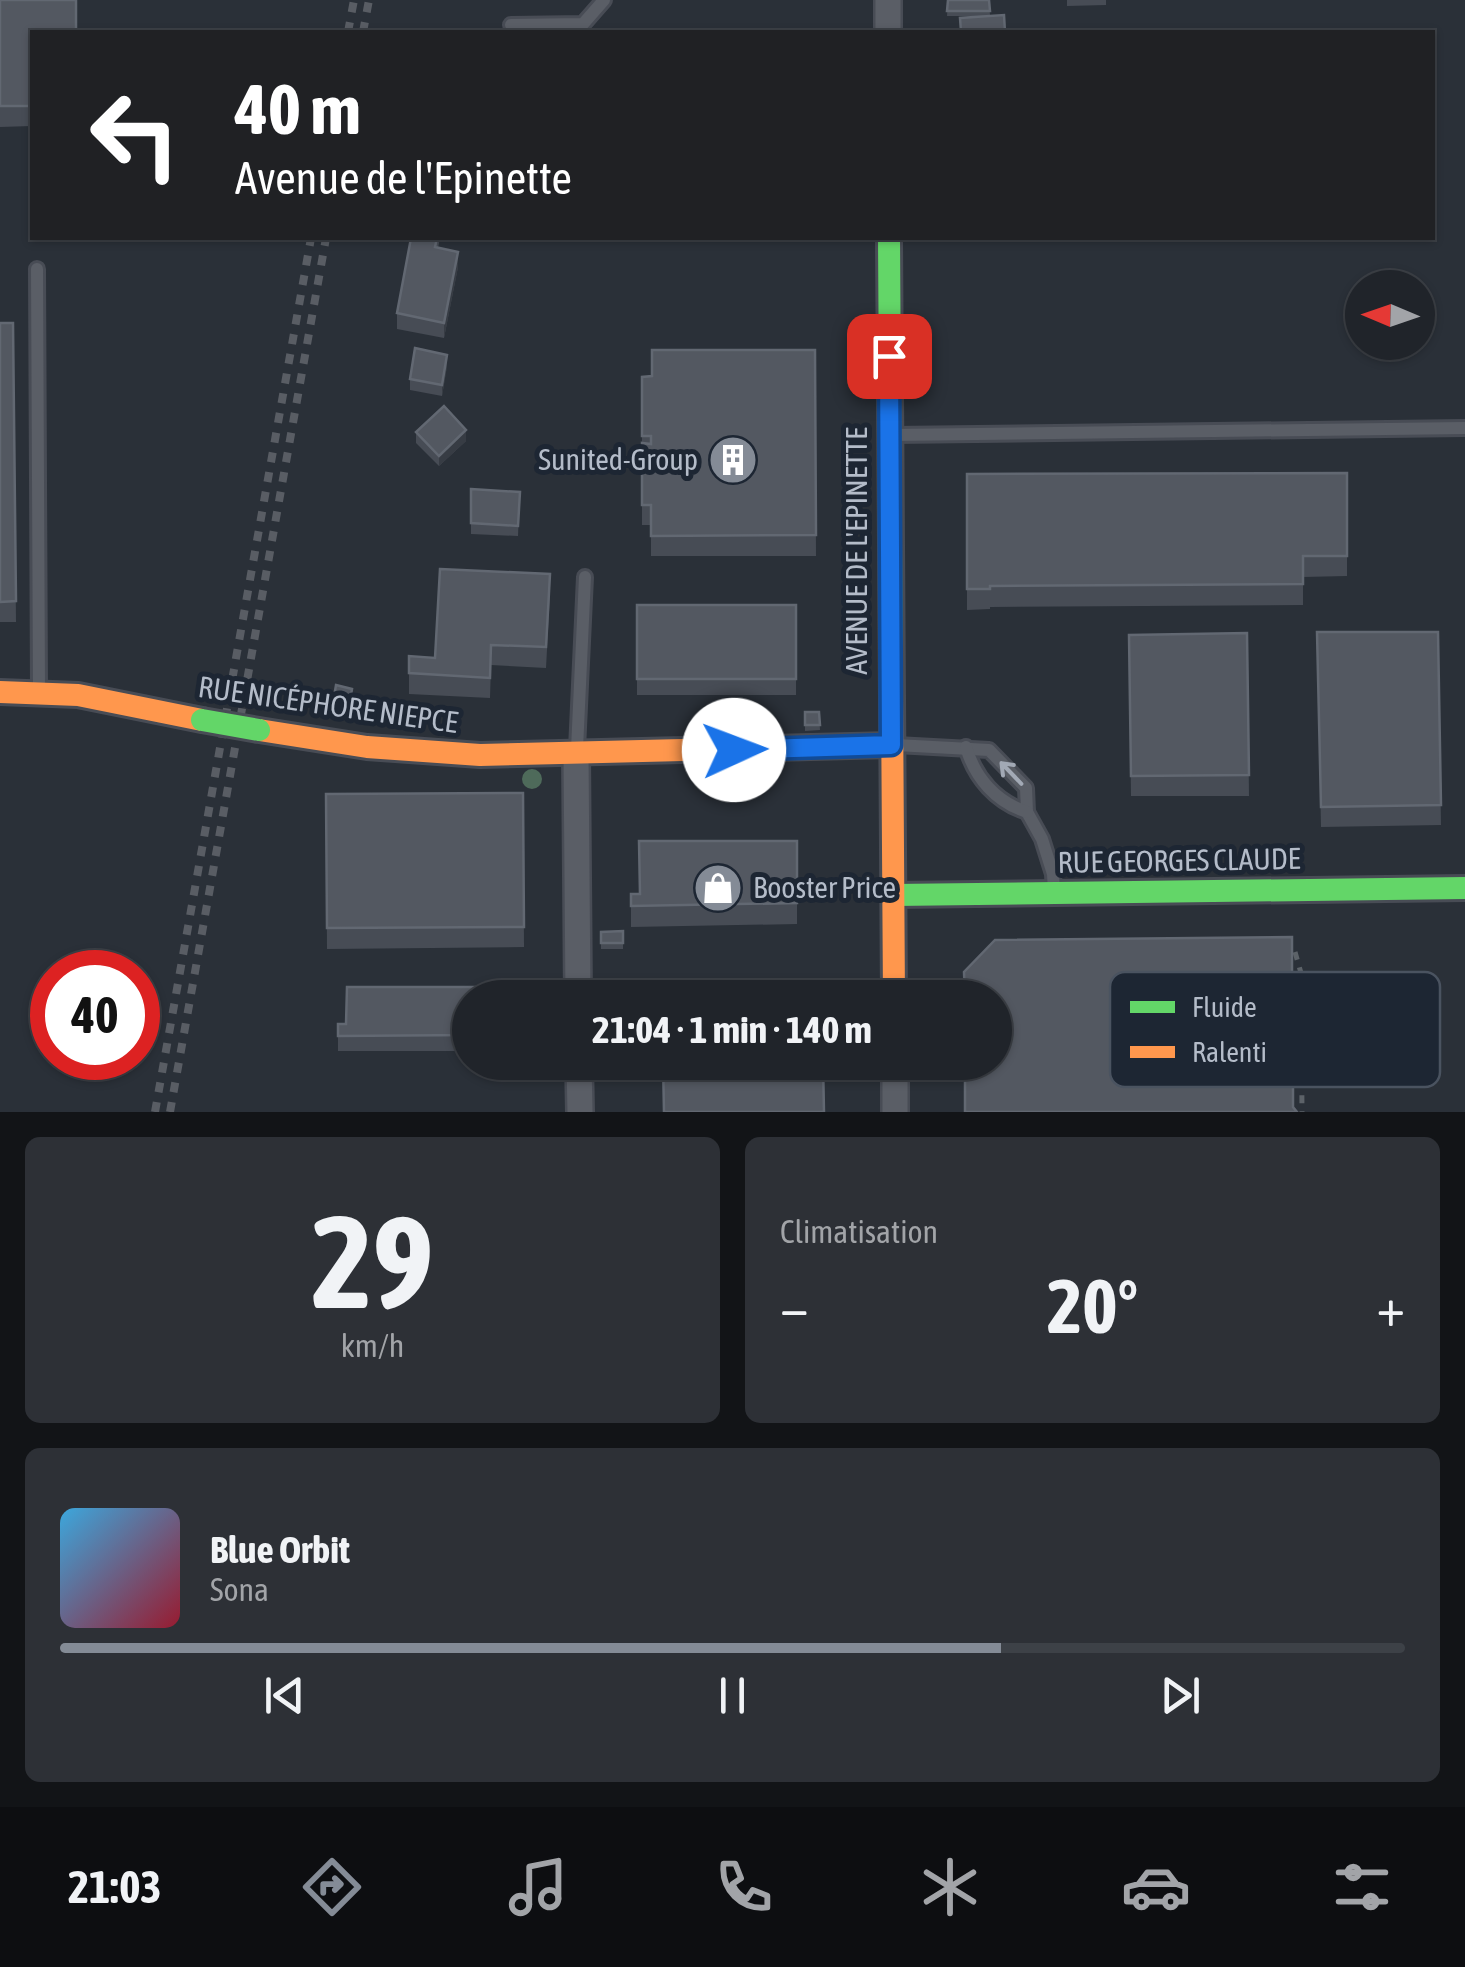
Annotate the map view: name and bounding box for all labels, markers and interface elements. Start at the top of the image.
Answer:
text: 40 m [235,69,361,149]
icon: left [70,70,200,200]
text: Avenue de l'Epinette [235,152,572,204]
north arrow [1345,270,1435,360]
map controls [1345,270,1435,360]
pin [847,314,932,399]
icon: arrive [862,329,917,384]
street label: AVENUE DE L'EPINETTE [839,427,873,675]
building icon: Sunited-Group [707,434,759,486]
place label: Sunited-Group [538,442,698,476]
street label: RUE NICÉPHORE NIEPCE [196,669,460,739]
position arrow [682,698,786,802]
one-way arrow [999,761,1023,785]
street label: RUE GEORGES CLAUDE [1057,841,1301,879]
shop icon: Booster Price [692,862,744,914]
place label: Booster Price [753,870,896,904]
speed limit sign: 40 [30,950,160,1080]
legend [1110,972,1440,1087]
text: Fluide [1192,991,1257,1023]
text: 21:04 · 1 min · 140 m [592,1008,872,1051]
text: Ralenti [1192,1036,1267,1068]
text: 29 [311,1187,434,1336]
text: Climatisation [780,1213,938,1250]
text: 20° [1047,1263,1138,1349]
text: − [780,1275,809,1338]
text: + [1376,1275,1405,1338]
text: km/h [341,1327,404,1364]
text: Blue Orbit [210,1528,350,1571]
text: Sona [210,1571,269,1608]
icon: previous [257,1668,312,1723]
icon: pause [705,1668,760,1723]
icon: next [1153,1668,1208,1723]
icon: directions [297,1852,367,1922]
icon: music [503,1852,573,1922]
icon: phone [709,1852,779,1922]
icon: climate [915,1852,985,1922]
icon: car [1121,1852,1191,1922]
icon: filters [1327,1852,1397,1922]
text: 21:03 [68,1861,161,1913]

